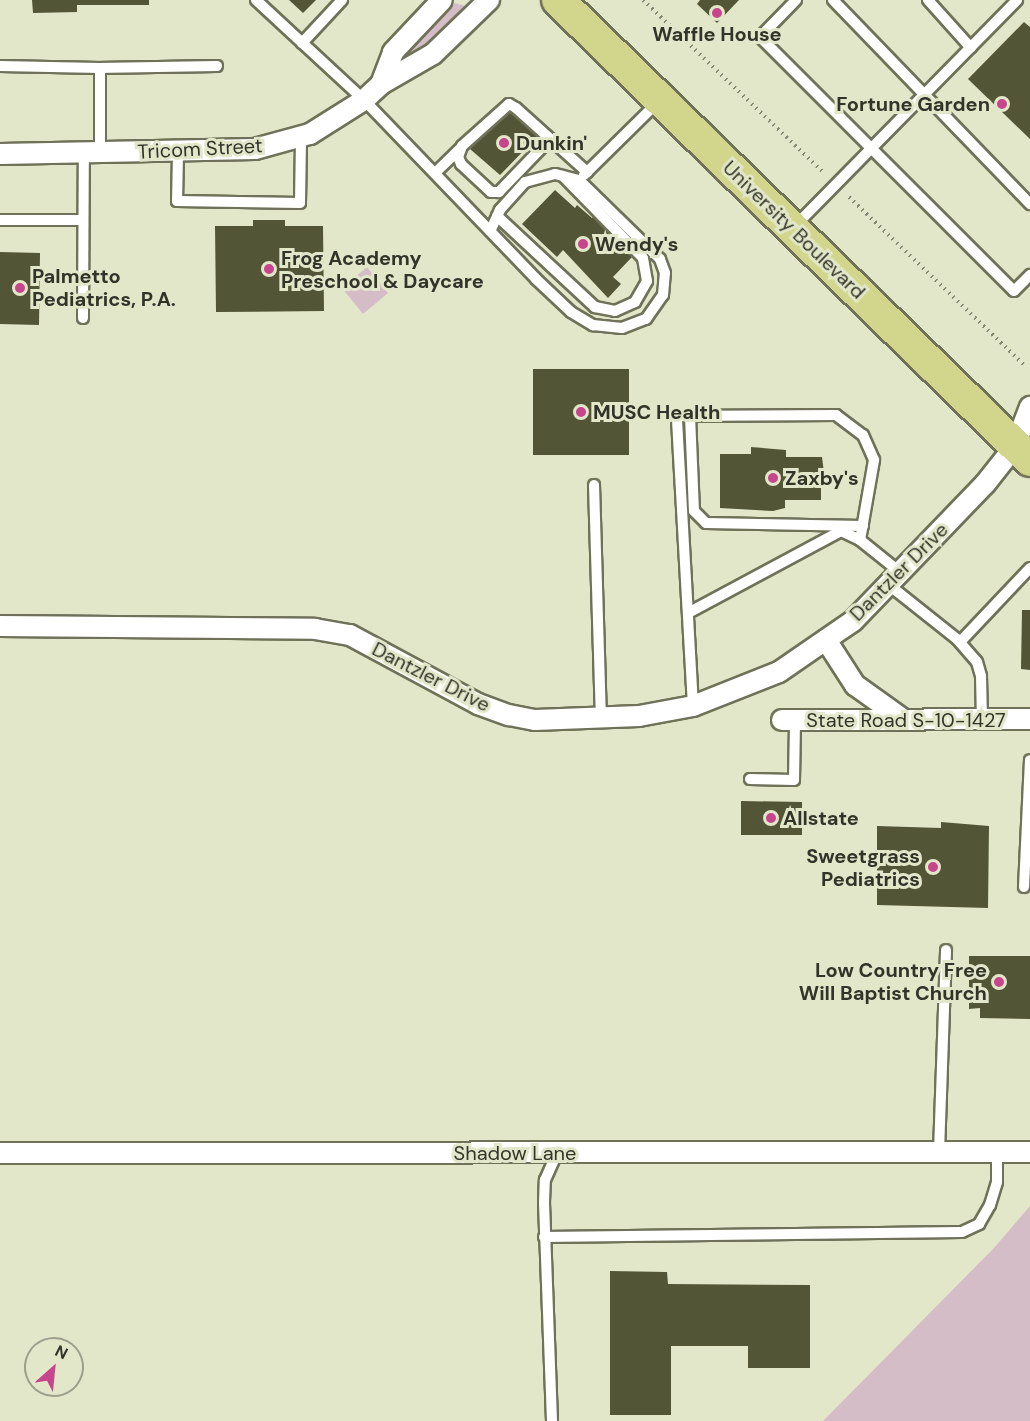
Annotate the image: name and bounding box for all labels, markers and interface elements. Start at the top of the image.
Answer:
marker: Waffle House [710,6,724,20]
place label: Waffle House [652,22,782,46]
place label: Fortune Garden [836,92,990,116]
marker: Fortune Garden [995,97,1009,111]
place label: Dunkin' [516,131,587,155]
street label: Tricom Street [137,134,263,164]
marker: Dunkin' [497,136,511,150]
street label: University Boulevard [718,156,870,304]
place label: Wendy's [595,232,678,256]
marker: Wendy's [576,237,590,251]
place label: Frog Academy Preschool & Daycare [281,246,484,293]
marker: Frog Academy Preschool & Daycare [262,262,276,276]
place label: Palmetto Pediatrics, P.A. [32,264,176,311]
marker: Palmetto Pediatrics, P.A. [13,281,27,295]
place label: MUSC Health [593,400,720,424]
marker: MUSC Health [574,405,588,419]
place label: Zaxby's [785,466,859,490]
marker: Zaxby's [766,471,780,485]
street label: Dantzler Drive [845,518,953,626]
street label: Dantzler Drive [368,637,494,717]
street label: State Road S-10-1427 [806,708,1006,732]
place label: Allstate [783,806,859,830]
marker: Allstate [764,811,778,825]
place label: Sweetgrass Pediatrics [806,844,920,891]
marker: Sweetgrass Pediatrics [924,858,942,876]
place label: Low Country Free Will Baptist Church [799,958,987,1005]
marker: Low Country Free Will Baptist Church [992,975,1006,989]
street label: Shadow Lane [454,1141,576,1165]
north arrow [24,1337,84,1397]
text: N [52,1340,71,1364]

